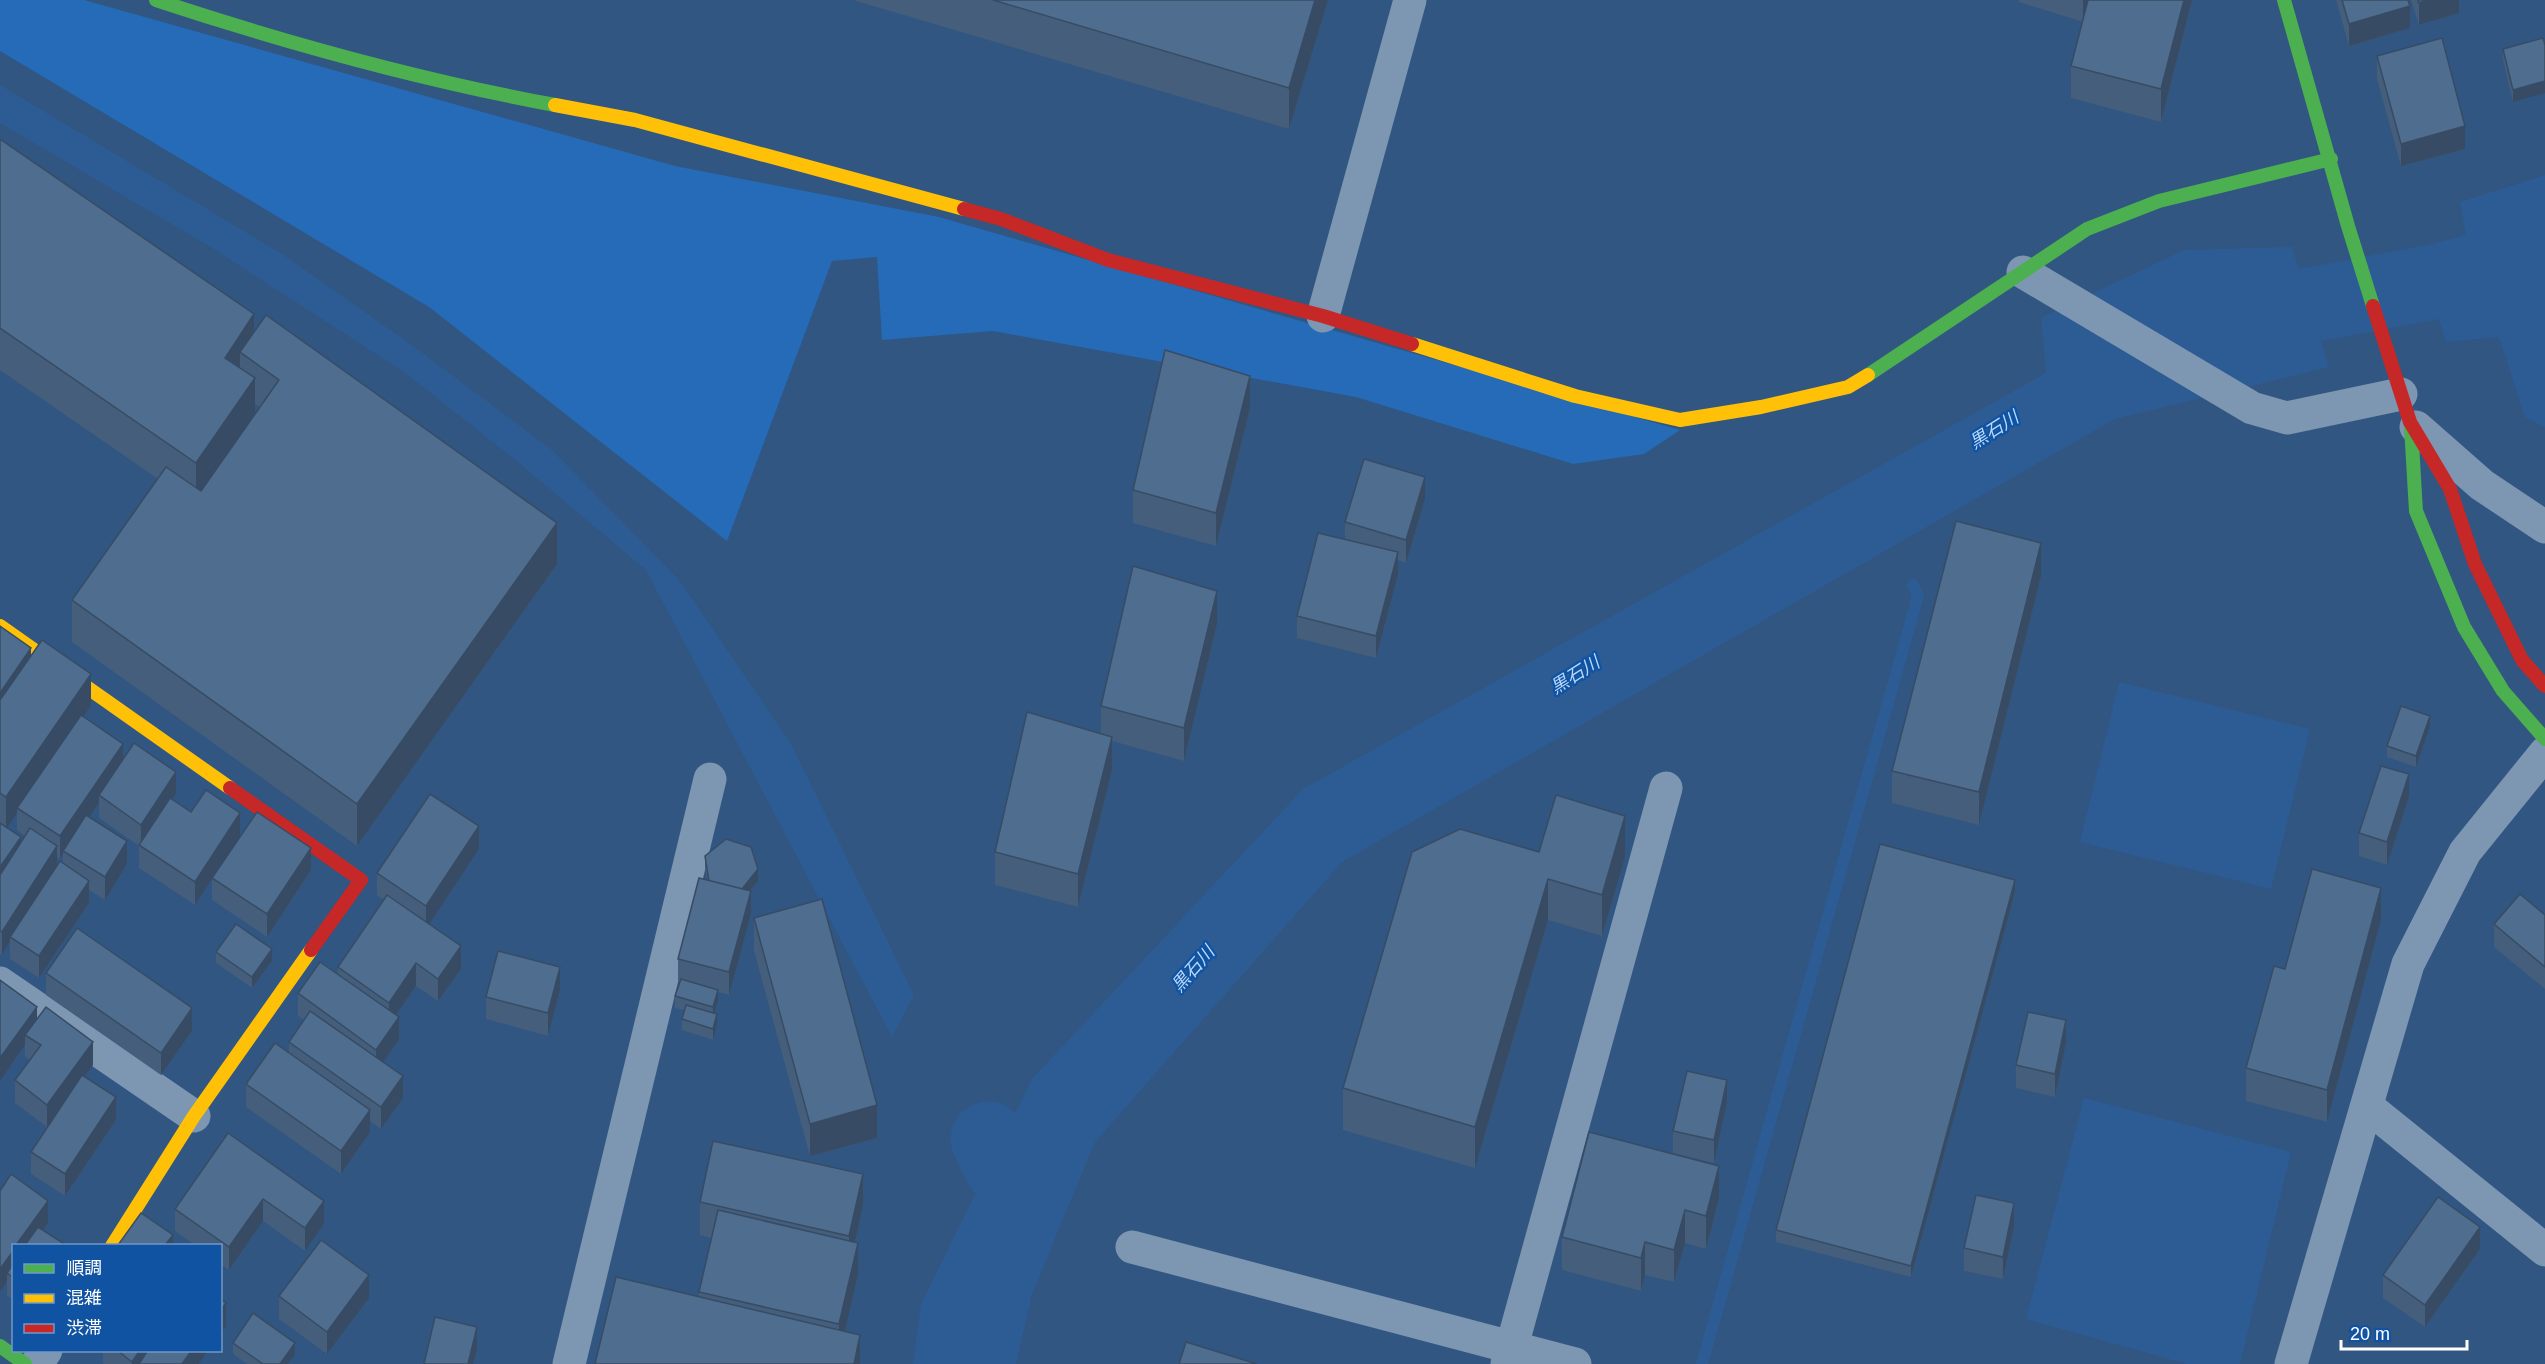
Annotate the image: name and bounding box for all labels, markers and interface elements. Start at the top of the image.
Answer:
water label: 黒石川 [1966,406,2024,453]
water label: 黒石川 [1547,651,1605,698]
water label: 黒石川 [1168,941,1220,996]
legend [12,1244,222,1352]
text: 順調 [66,1258,102,1278]
text: 混雑 [66,1288,102,1308]
scale bar [2341,1313,2467,1351]
text: 渋滞 [66,1318,102,1338]
text: 20 m [2350,1324,2390,1344]

